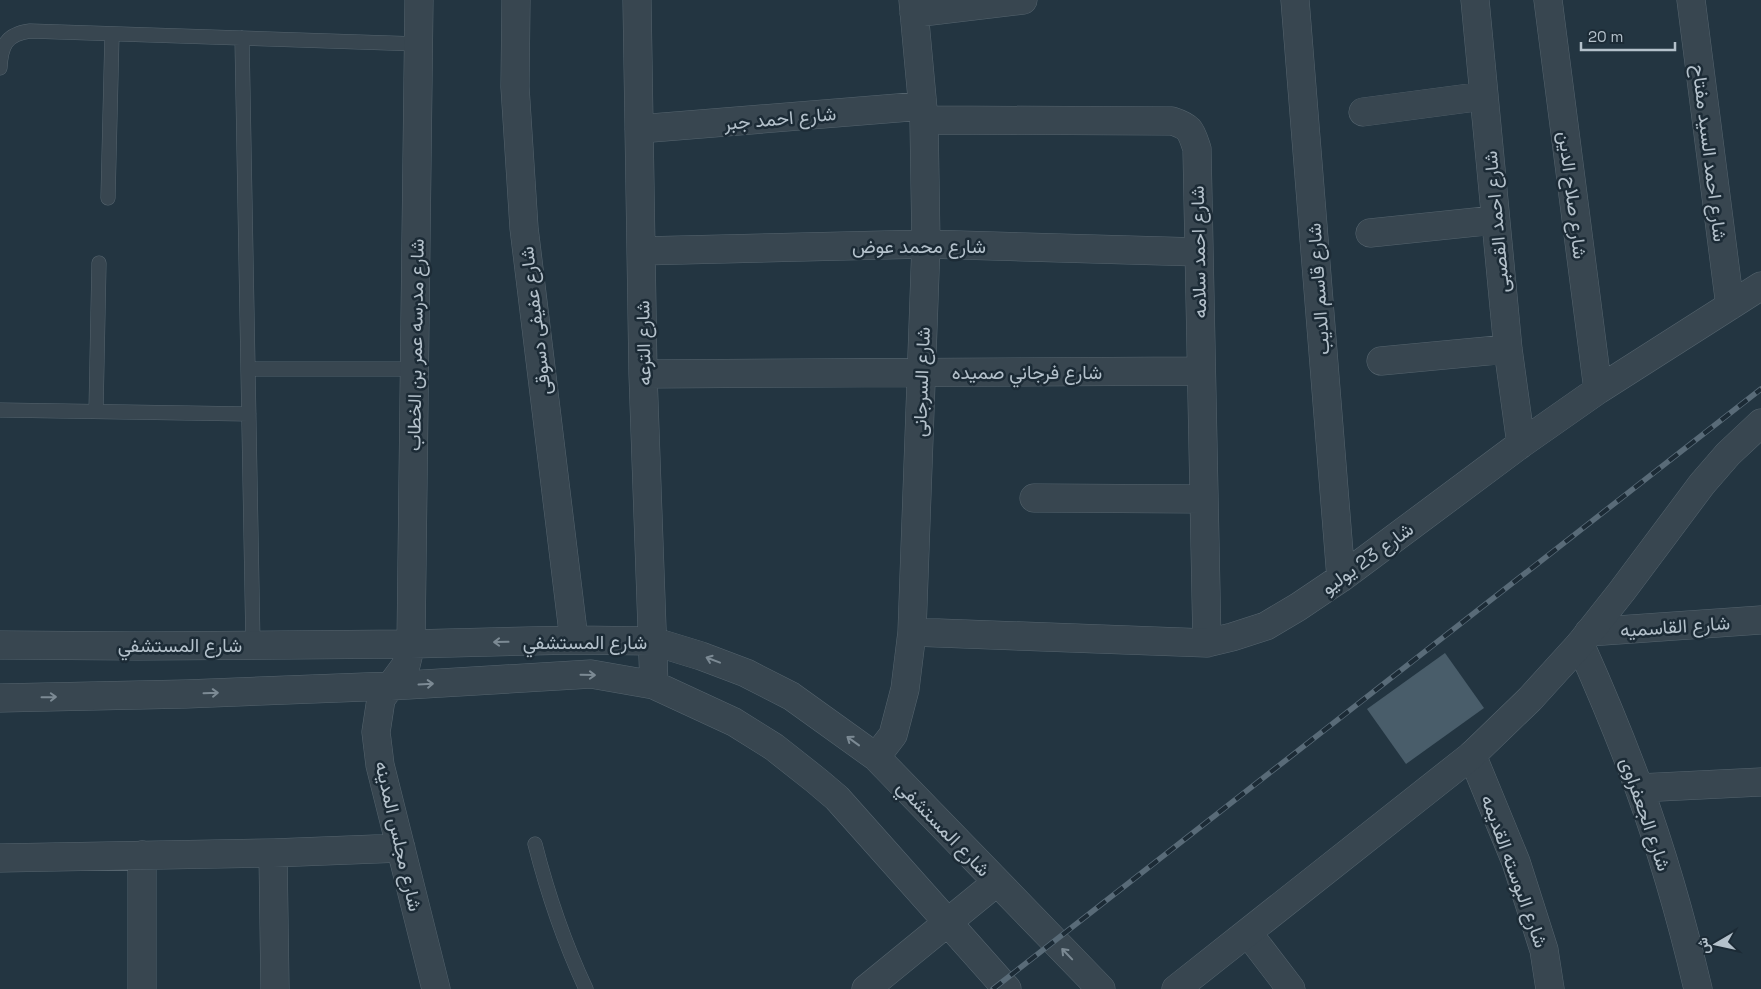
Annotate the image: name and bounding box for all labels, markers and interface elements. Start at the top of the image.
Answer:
scale bar [1581,20,1675,52]
text: 20 m [1588,27,1623,46]
street label: شارع احمد السيد مفتاح [1686,63,1733,243]
street label: شارع احمد جبر [722,101,837,136]
street label: شارع صلاح الدين [1552,130,1593,260]
street label: شارع احمد القصبى [1478,150,1515,294]
street label: شارع احمد سلامه [1185,186,1212,318]
street label: شارع قاسم الديب [1301,222,1336,356]
street label: شارع محمد عوض [852,234,986,259]
street label: شارع مدرسه عمر بن الخطاب [401,239,430,451]
street label: شارع عفيفى دسوقى [514,245,557,397]
street label: شارع الترعه [630,300,657,386]
street label: شارع السرجانى [907,326,936,438]
street label: شارع فرجاني صميده [952,360,1102,388]
street label: شارع 23 يوليو [1316,517,1418,600]
street label: شارع القاسميه [1619,610,1731,643]
street label: شارع المستشفي [523,630,647,658]
street label: شارع المستشفي [118,633,242,661]
one-way arrow [493,637,510,647]
one-way arrow [706,655,721,664]
one-way arrow [580,670,596,680]
one-way arrow [418,679,434,688]
one-way arrow [203,688,219,697]
one-way arrow [40,692,56,702]
one-way arrow [846,736,860,746]
street label: شارع الجعفراوى [1614,754,1677,874]
street label: شارع مجلس المدينه [369,758,428,914]
street label: شارع المستشفي [889,775,996,884]
street label: شارع البوسته القديمه [1475,791,1554,951]
north arrow [1691,919,1741,969]
text: ش [1693,936,1713,956]
one-way arrow [1061,948,1073,960]

